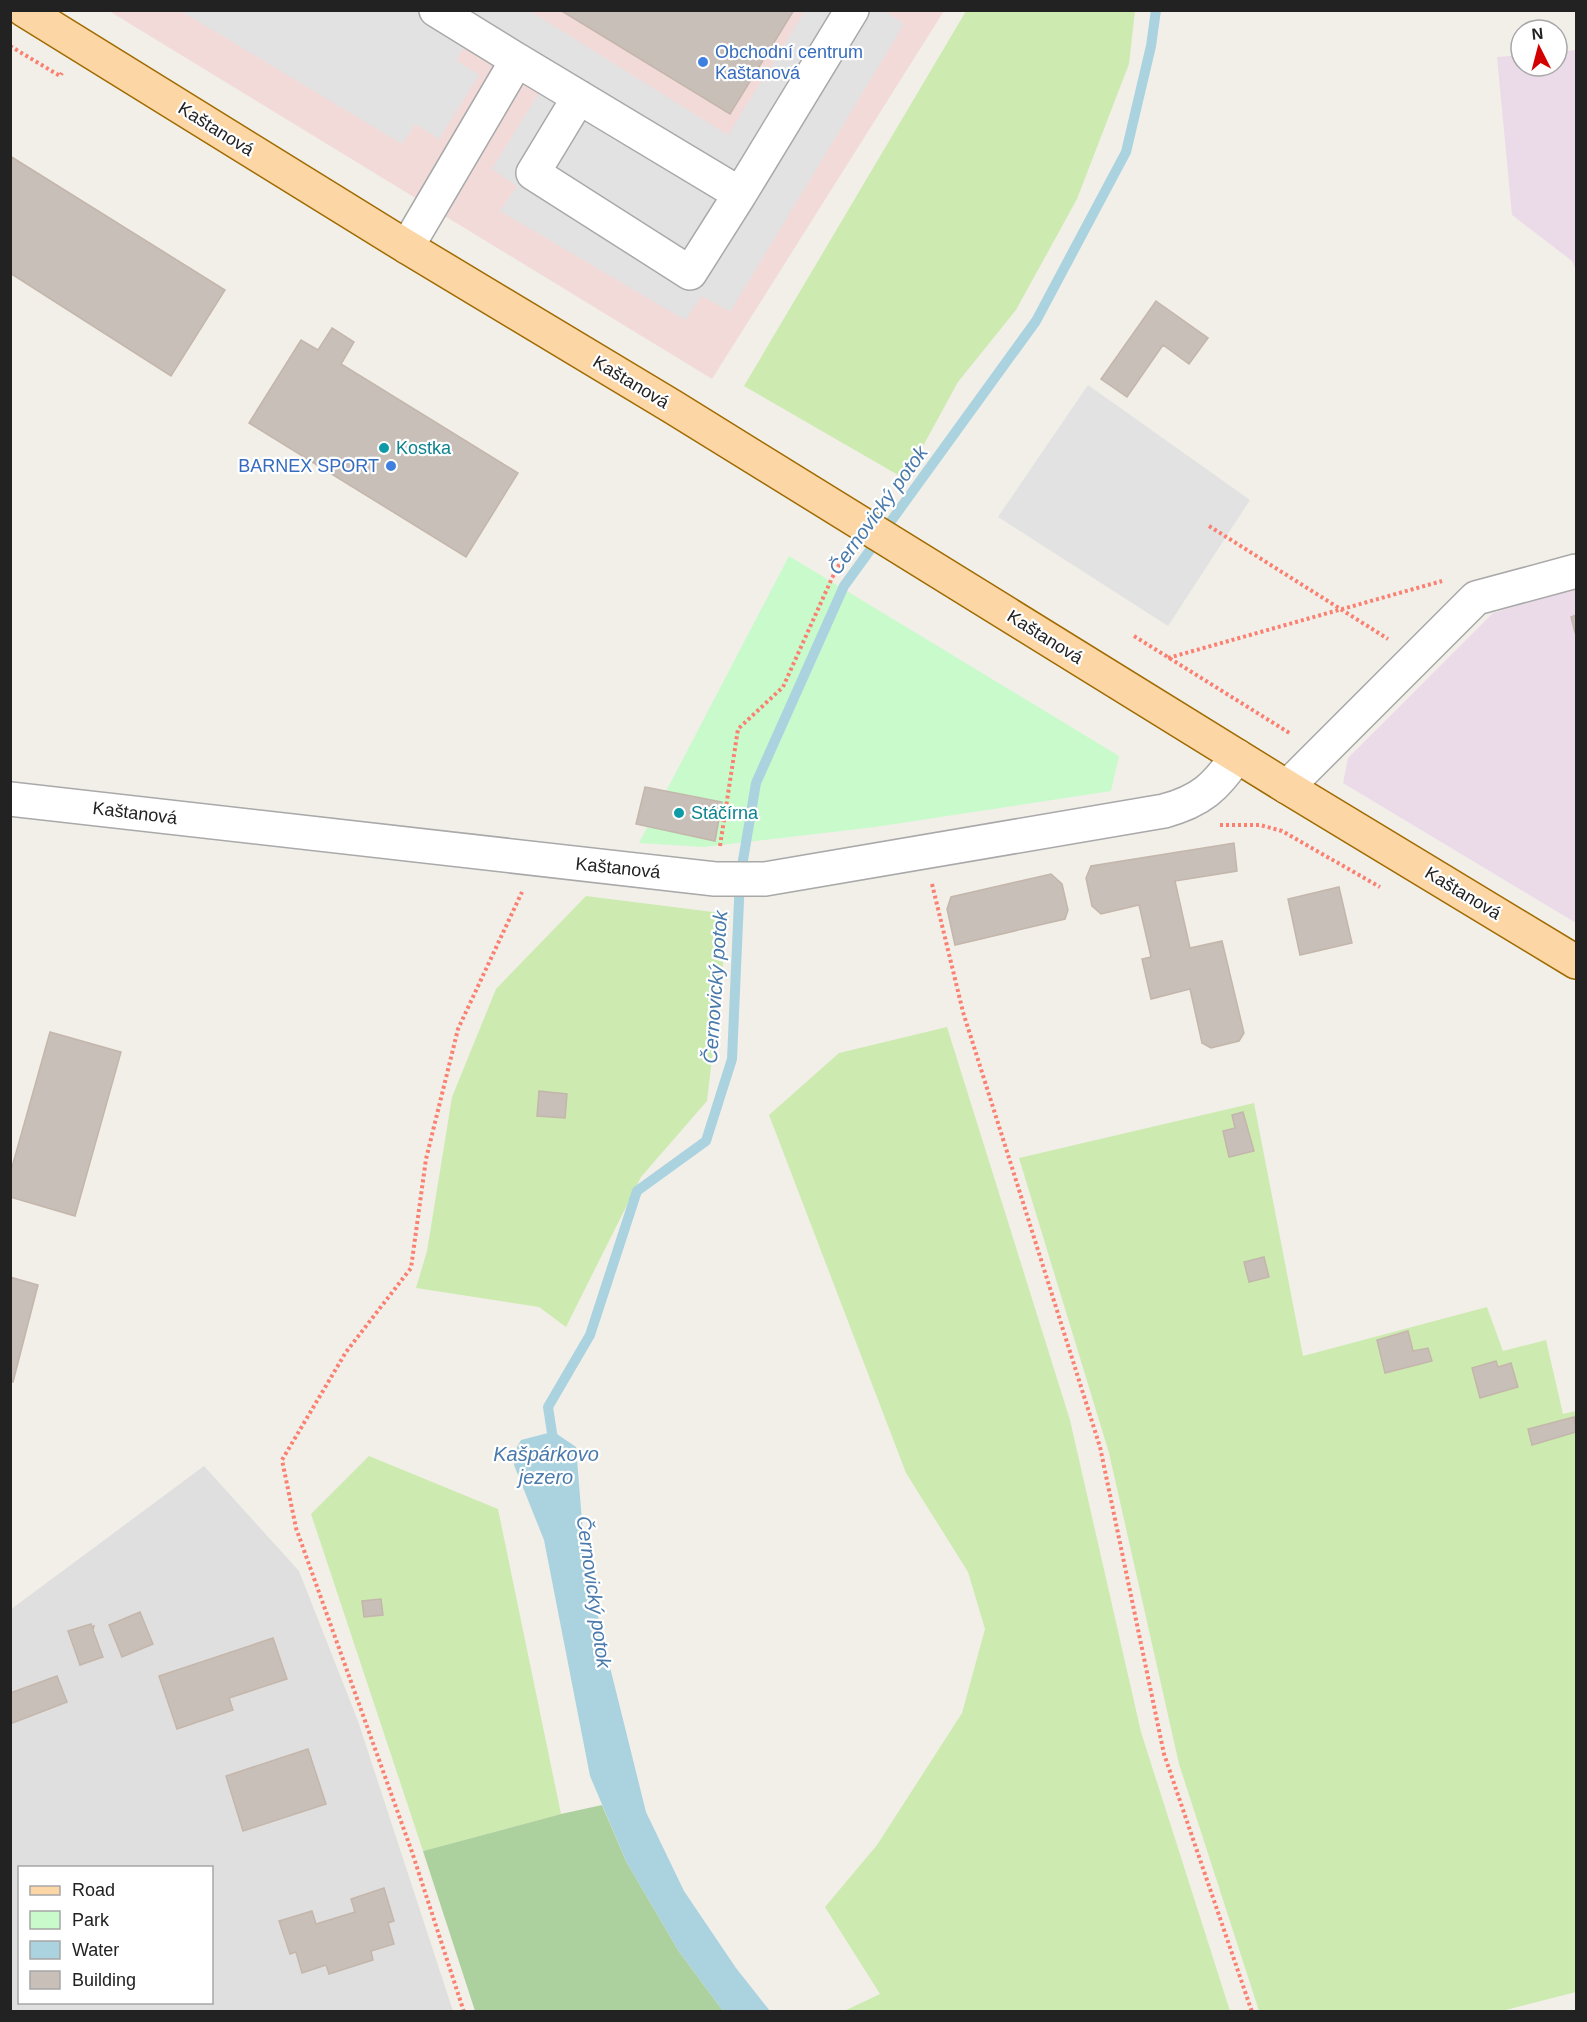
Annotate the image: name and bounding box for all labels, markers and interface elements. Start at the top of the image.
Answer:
north arrow [1509,18,1569,78]
text: N [1531,25,1544,43]
place label: Obchodní centrum Kaštanová [715,42,863,83]
marker: Obchodní centrum Kaštanová [696,55,710,69]
street label: Kaštanová [175,98,258,161]
street label: Kaštanová [589,352,673,413]
place label: Kostka [396,438,452,458]
marker: Kostka [377,441,391,455]
water label: Černovický potok [824,441,933,579]
place label: BARNEX SPORT [238,456,379,476]
marker: BARNEX SPORT [384,459,398,473]
street label: Kaštanová [1004,606,1087,669]
street label: Kaštanová [92,798,179,828]
place label: Stáčírna [691,803,759,823]
marker: Stáčírna [672,806,686,820]
street label: Kaštanová [575,854,662,882]
street label: Kaštanová [1421,863,1505,924]
water label: Černovický potok [699,909,731,1064]
water label: Kašpárkovo jezero [493,1443,599,1488]
water label: Černovický potok [572,1515,616,1670]
legend [18,1866,213,2004]
text: Road [72,1880,115,1900]
text: Park [72,1910,110,1930]
text: Water [72,1940,119,1960]
text: Building [72,1970,136,1990]

